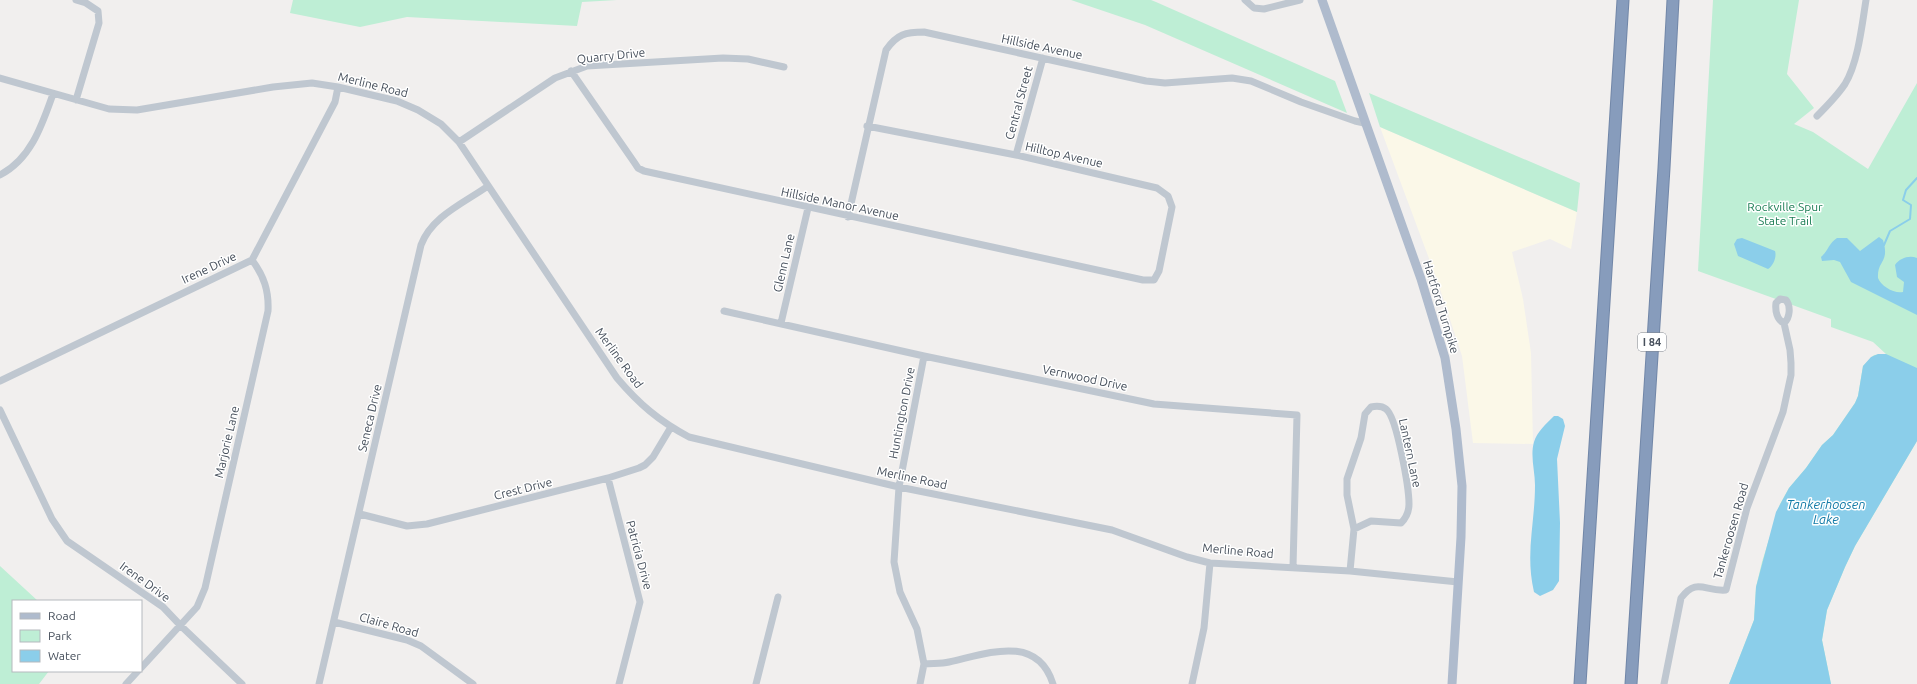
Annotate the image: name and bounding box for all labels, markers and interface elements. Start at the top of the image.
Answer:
street label: Hillside Avenue [1000,32,1084,61]
street label: Quarry Drive [576,45,646,66]
street label: Central Street [1002,64,1035,141]
street label: Merline Road [337,70,409,99]
street label: Hilltop Avenue [1024,139,1104,170]
street label: Hillside Manor Avenue [780,185,900,222]
park label: Rockville Spur State Trail [1747,200,1823,227]
street label: Glenn Lane [770,232,797,294]
street label: Irene Drive [179,249,238,286]
street label: Hartford Turnpike [1421,259,1462,355]
street label: Merline Road [593,325,646,390]
road number: I 84 [1638,333,1666,351]
street label: Vernwood Drive [1041,362,1129,393]
street label: Huntington Drive [886,366,917,460]
street label: Seneca Drive [355,383,384,453]
street label: Marjorie Lane [212,405,241,479]
street label: Lantern Lane [1397,417,1424,489]
street label: Merline Road [876,464,948,491]
street label: Crest Drive [492,475,553,502]
street label: Tankeroosen Road [1711,481,1750,580]
water label: Tankerhoosen Lake [1787,497,1865,526]
street label: Patricia Drive [624,519,655,591]
street label: Merline Road [1202,541,1274,560]
street label: Irene Drive [118,559,173,604]
legend [12,600,142,672]
text: Road [48,609,76,622]
street label: Claire Road [358,610,420,639]
text: Park [48,629,72,642]
text: Water [48,649,81,662]

